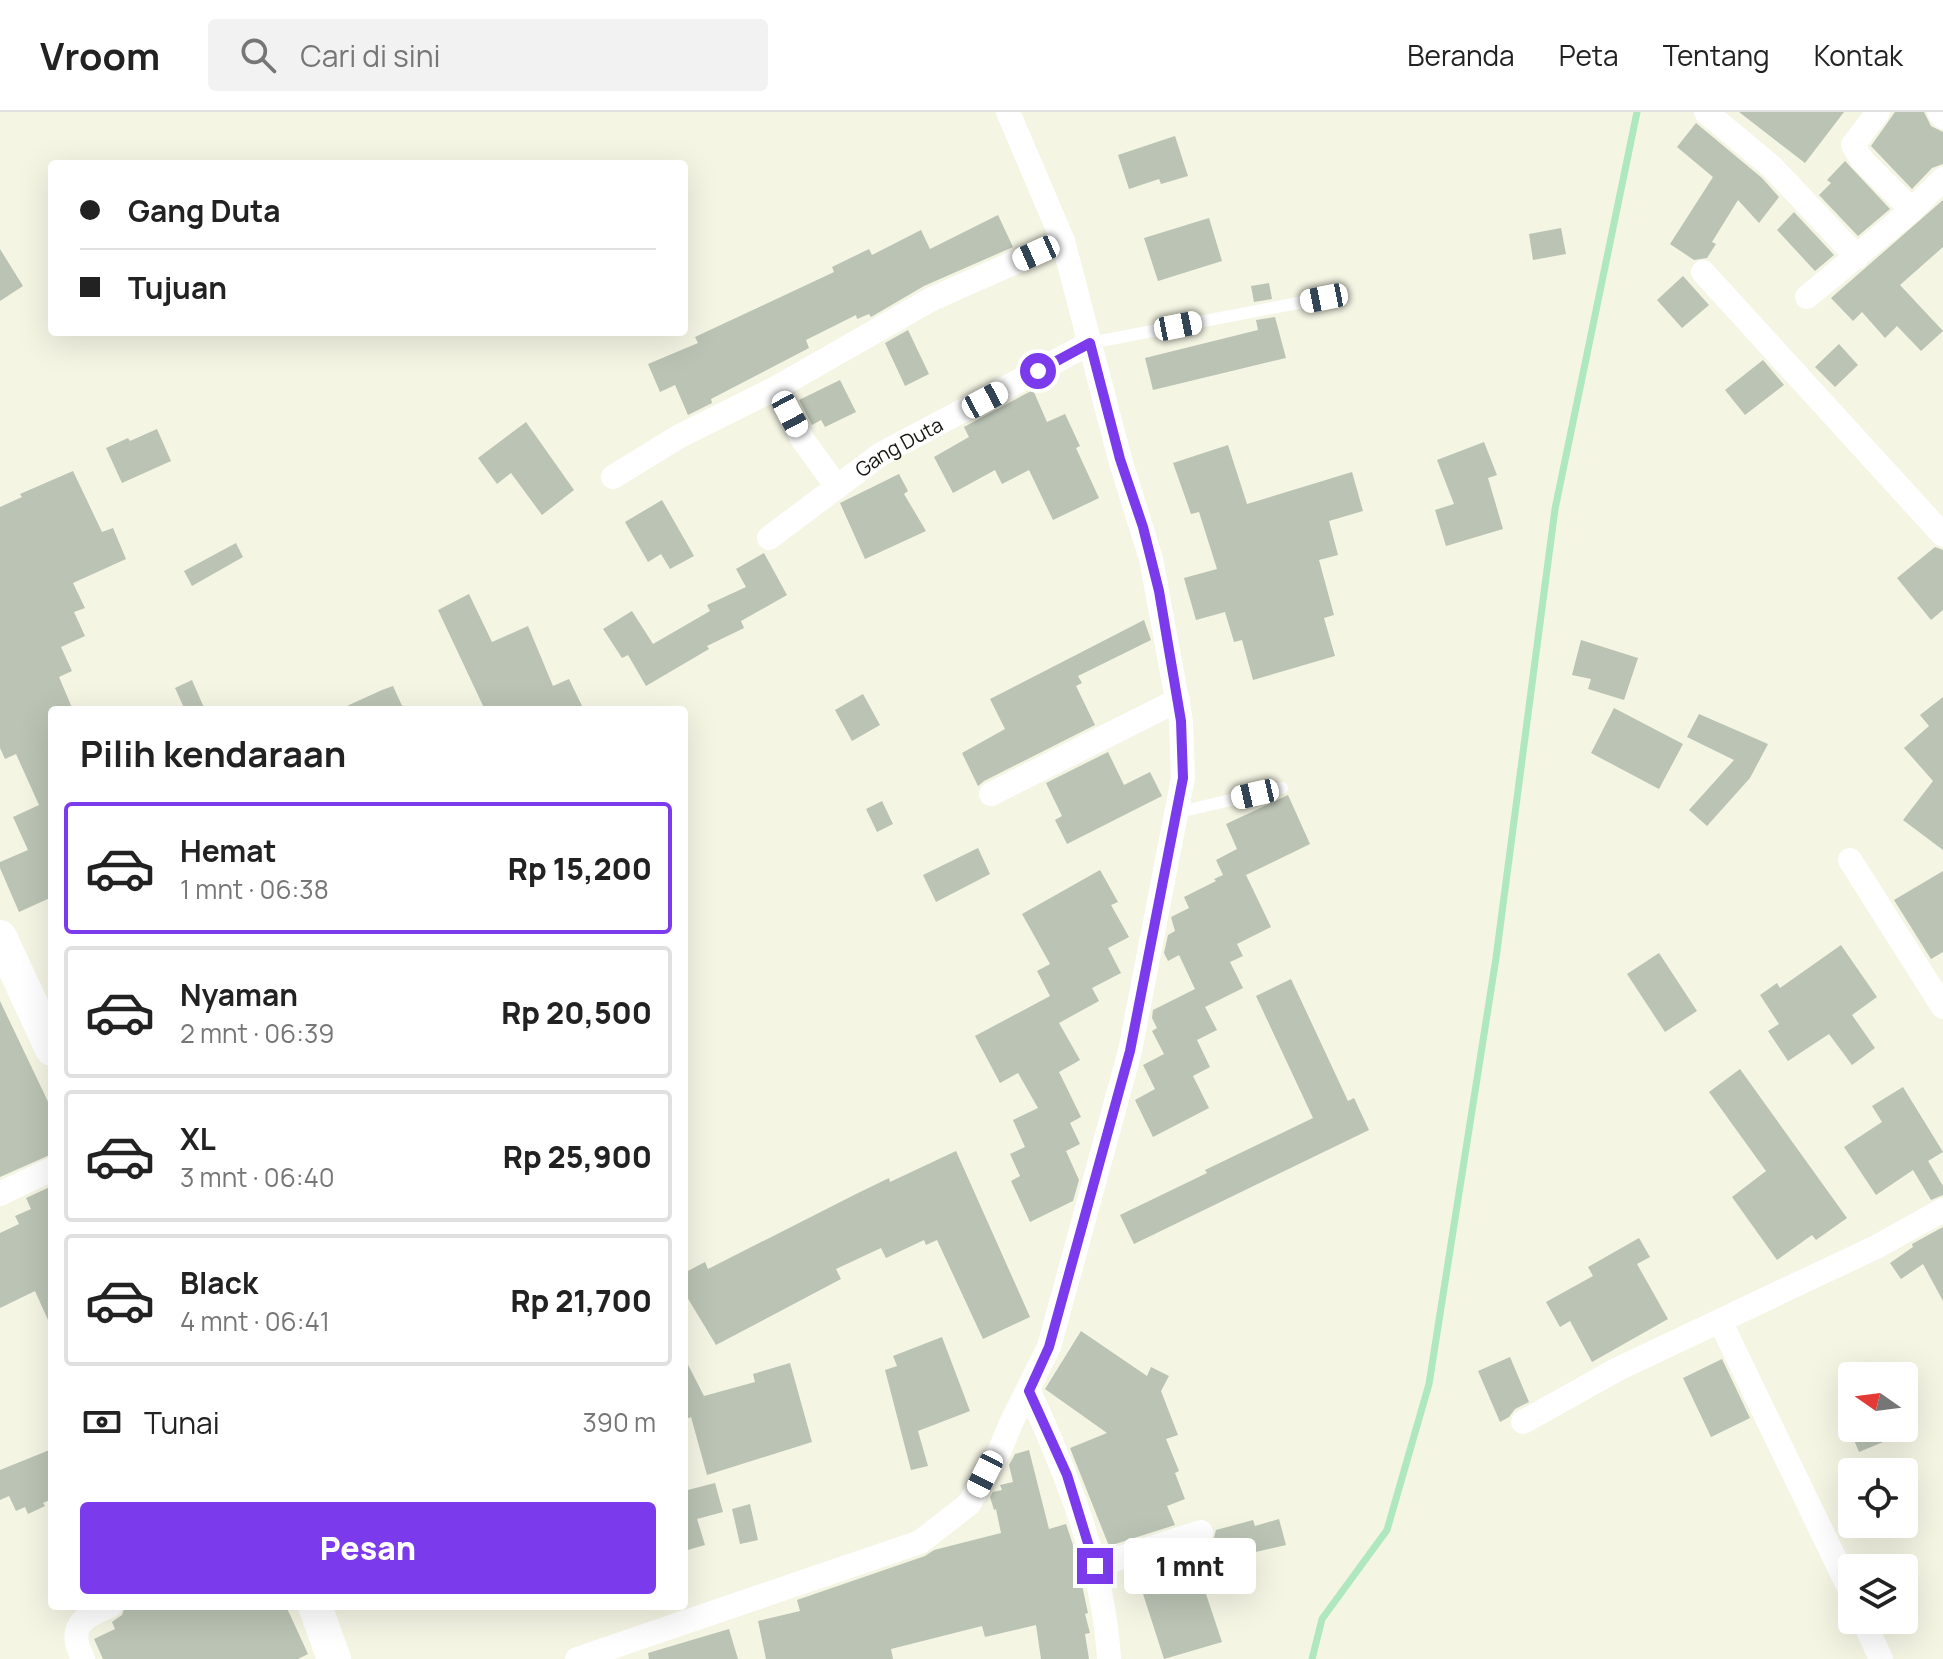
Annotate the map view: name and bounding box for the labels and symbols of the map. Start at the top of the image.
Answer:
car [1009,232,1063,274]
car [1298,282,1350,314]
car [1152,310,1204,342]
route start [1020,353,1056,389]
car [958,378,1012,422]
car [768,387,812,441]
street label: Gang Duta [849,410,947,483]
car [1229,777,1281,811]
north arrow [1838,1362,1918,1442]
car [963,1447,1007,1501]
callout: 1 mnt [1123,1538,1255,1594]
route end [1077,1548,1113,1584]

